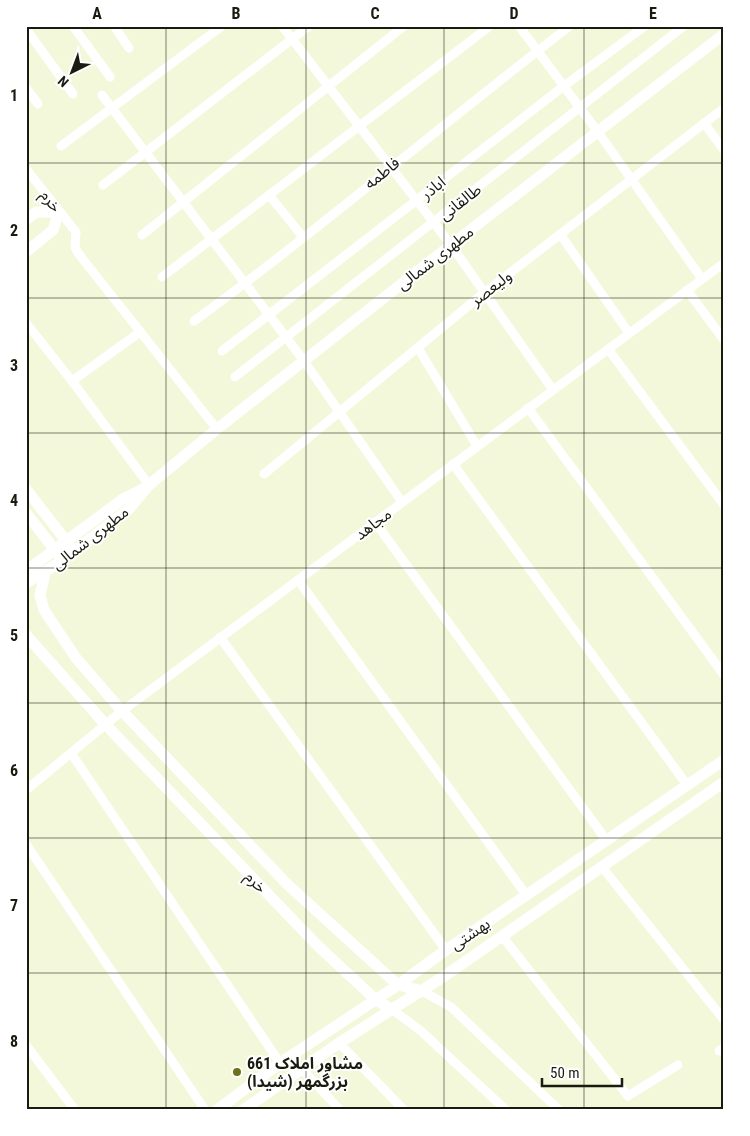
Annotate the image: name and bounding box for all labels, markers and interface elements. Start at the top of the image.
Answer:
text: A [92,4,102,23]
text: B [232,4,241,23]
text: C [370,4,380,23]
text: D [509,4,519,23]
text: E [649,4,657,23]
north arrow [48,48,98,98]
text: N [55,73,72,90]
text: 1 [10,86,18,105]
street label: فاطمه [361,153,403,193]
street label: اباذر [416,172,449,204]
street label: طالقانی [435,180,485,224]
street label: خرم [34,186,66,218]
text: 2 [10,221,18,240]
street label: مطهری شمالی [393,222,477,294]
street label: ولیعصر [466,266,515,311]
text: 3 [10,356,18,375]
text: 4 [10,491,18,510]
street label: مطهری شمالی [48,502,132,574]
street label: مجاهد [351,504,395,544]
text: 5 [10,626,18,645]
text: 6 [10,761,18,780]
street label: خرم [239,867,271,899]
text: 7 [10,896,18,915]
street label: بهشتی [447,914,493,954]
text: 8 [10,1032,18,1051]
place label: مشاور املاک 661 بزرگمهر (شیدا) [247,1054,363,1091]
scale bar [542,1056,622,1088]
text: 50 m [550,1064,580,1082]
marker: مشاور املاک 661 بزرگمهر (شیدا) [231,1066,243,1078]

